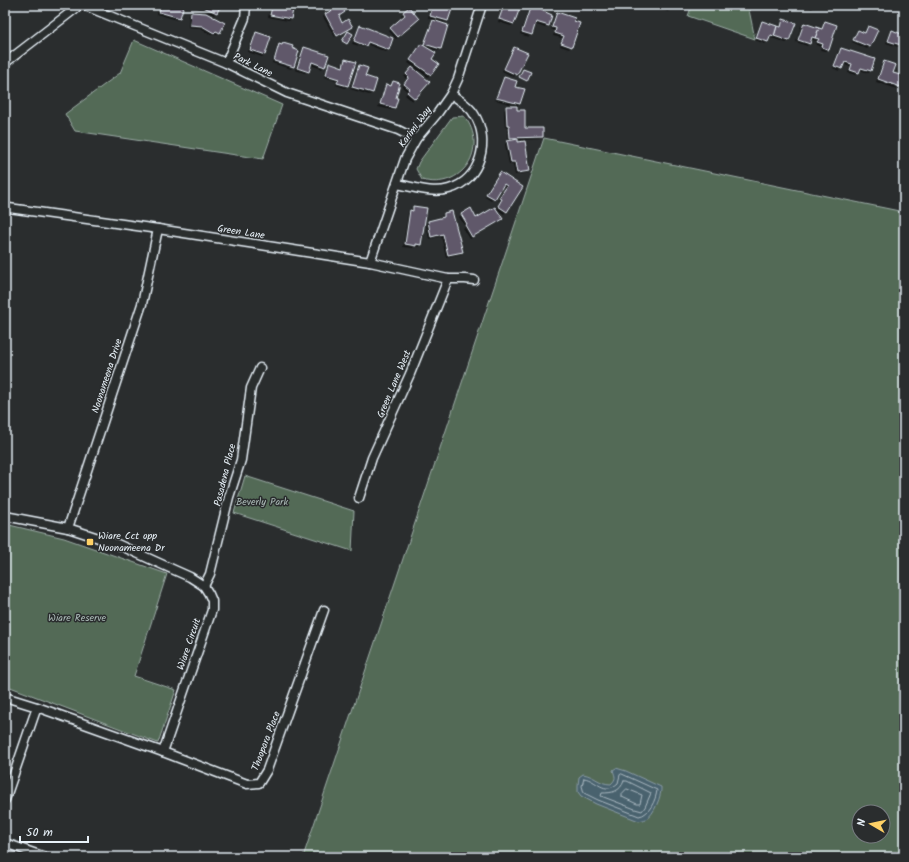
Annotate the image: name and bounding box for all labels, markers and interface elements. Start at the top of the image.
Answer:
street label: Park Lane [231,49,276,82]
street label: Karimi Way [394,103,436,151]
street label: Green Lane [216,220,266,244]
street label: Noonameena Drive [87,336,127,415]
street label: Green Lane West [373,348,416,420]
street label: Pasadena Place [209,441,241,508]
park label: Beverly Park [236,494,288,510]
place label: Wiare Cct opp Noonameena Dr [98,528,165,556]
marker: Wiare Cct opp Noonameena Dr [85,537,95,547]
park label: Wiare Reserve [48,610,106,626]
street label: Wiare Circuit [173,616,205,672]
street label: Thoopara Place [247,708,285,773]
north arrow [851,804,891,844]
scale bar [20,818,88,844]
text: N [853,818,872,827]
text: 50 m [26,823,53,842]

